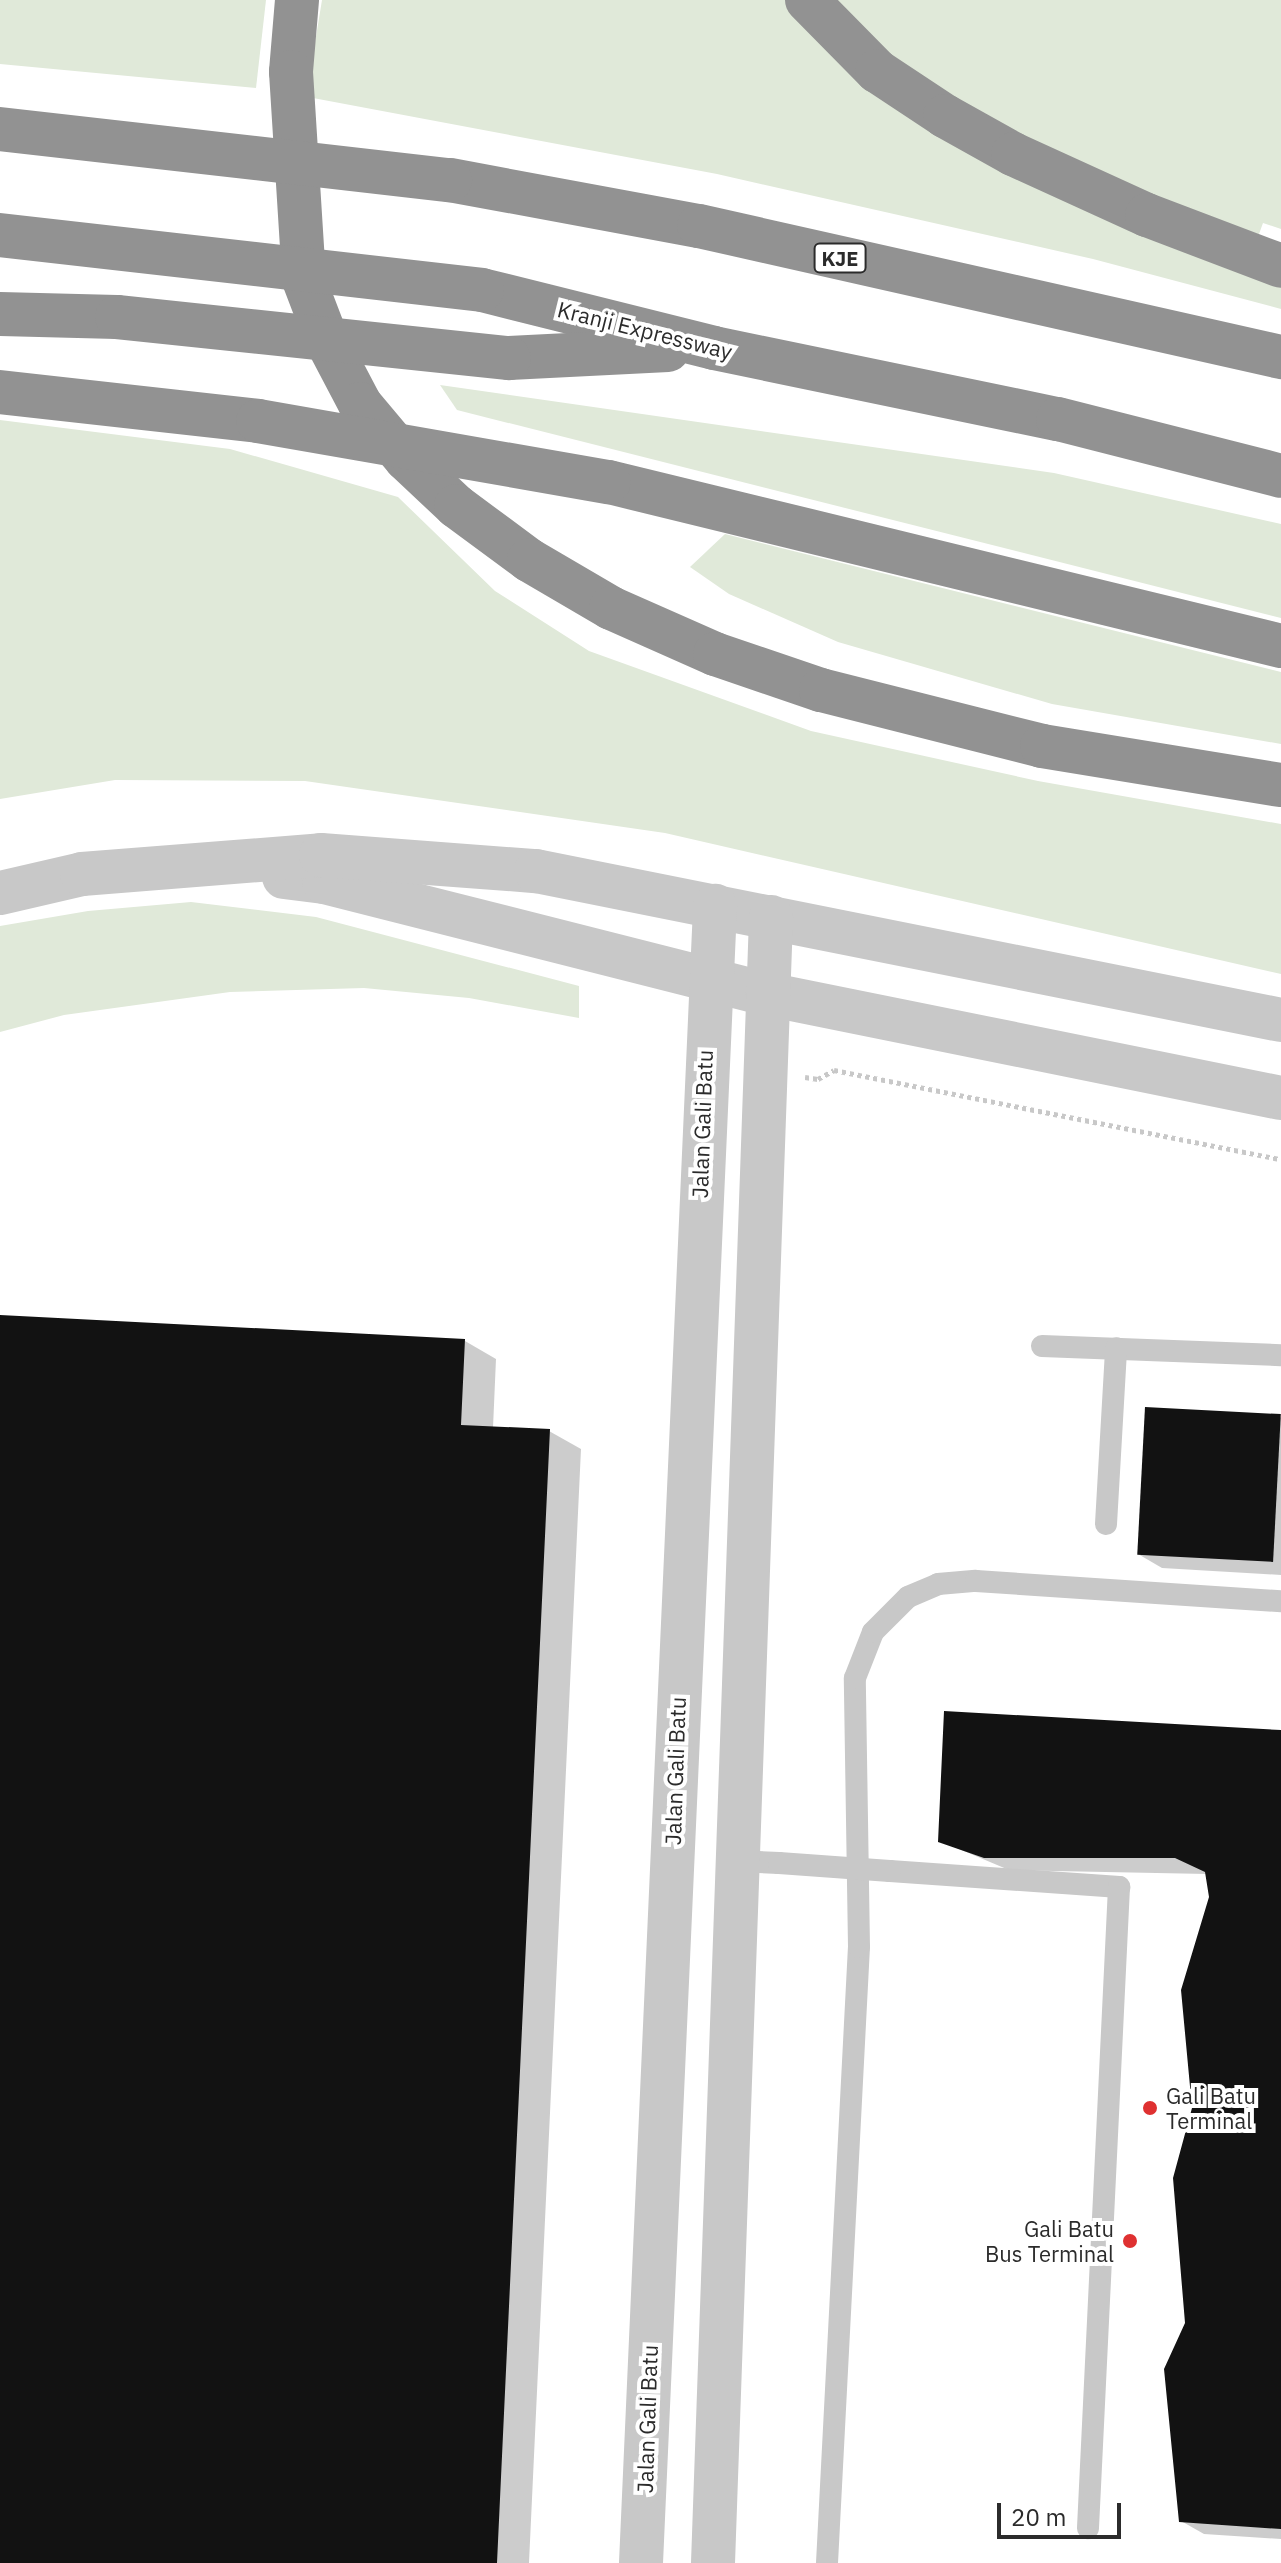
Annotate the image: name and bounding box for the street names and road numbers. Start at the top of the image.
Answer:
road number: KJE [812,242,868,274]
street label: Kranji Expressway [555,295,735,365]
street label: Jalan Gali Batu [686,1049,718,1199]
street label: Jalan Gali Batu [659,1696,691,1846]
street label: Jalan Gali Batu [631,2344,663,2494]

